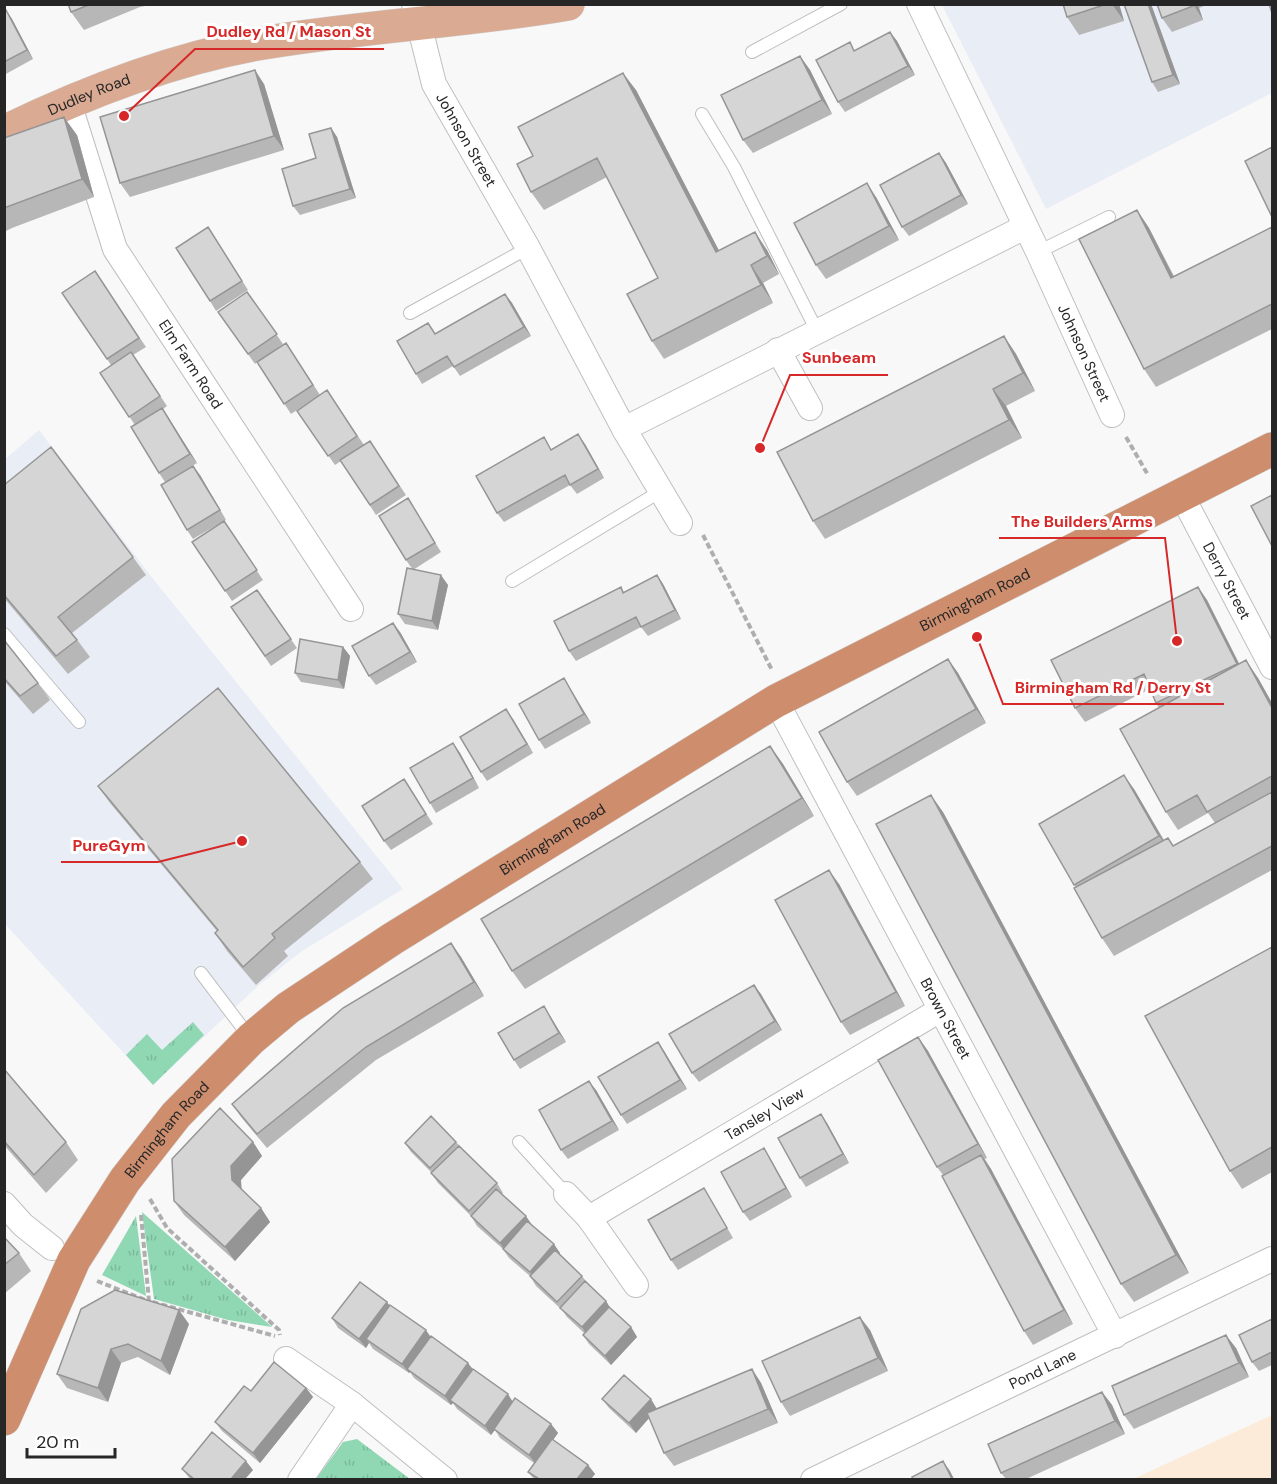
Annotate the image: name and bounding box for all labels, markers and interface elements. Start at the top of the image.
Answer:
callout: Dudley Rd / Mason St [195,15,384,49]
text: Dudley Rd / Mason St [206,21,372,42]
street label: Dudley Road [45,69,133,120]
street label: Johnson Street [431,89,501,191]
street label: Johnson Street [1053,301,1115,405]
street label: Elm Farm Road [154,316,227,413]
callout: Sunbeam [790,341,888,375]
text: Sunbeam [802,347,876,368]
callout: The Builders Arms [999,504,1165,538]
text: The Builders Arms [1011,511,1153,532]
street label: Derry Street [1198,539,1255,623]
street label: Birmingham Road [916,564,1034,636]
callout: Birmingham Rd / Derry St [1003,670,1224,704]
text: Birmingham Rd / Derry St [1015,677,1211,698]
street label: Birmingham Road [496,799,609,880]
callout: PureGym [61,828,158,862]
text: PureGym [73,835,145,856]
street label: Brown Street [916,974,976,1063]
street label: Birmingham Road [120,1077,214,1182]
street label: Tansley View [721,1082,808,1145]
street label: Pond Lane [1006,1345,1080,1394]
scale bar [27,1421,116,1459]
text: 20 m [36,1430,79,1454]

